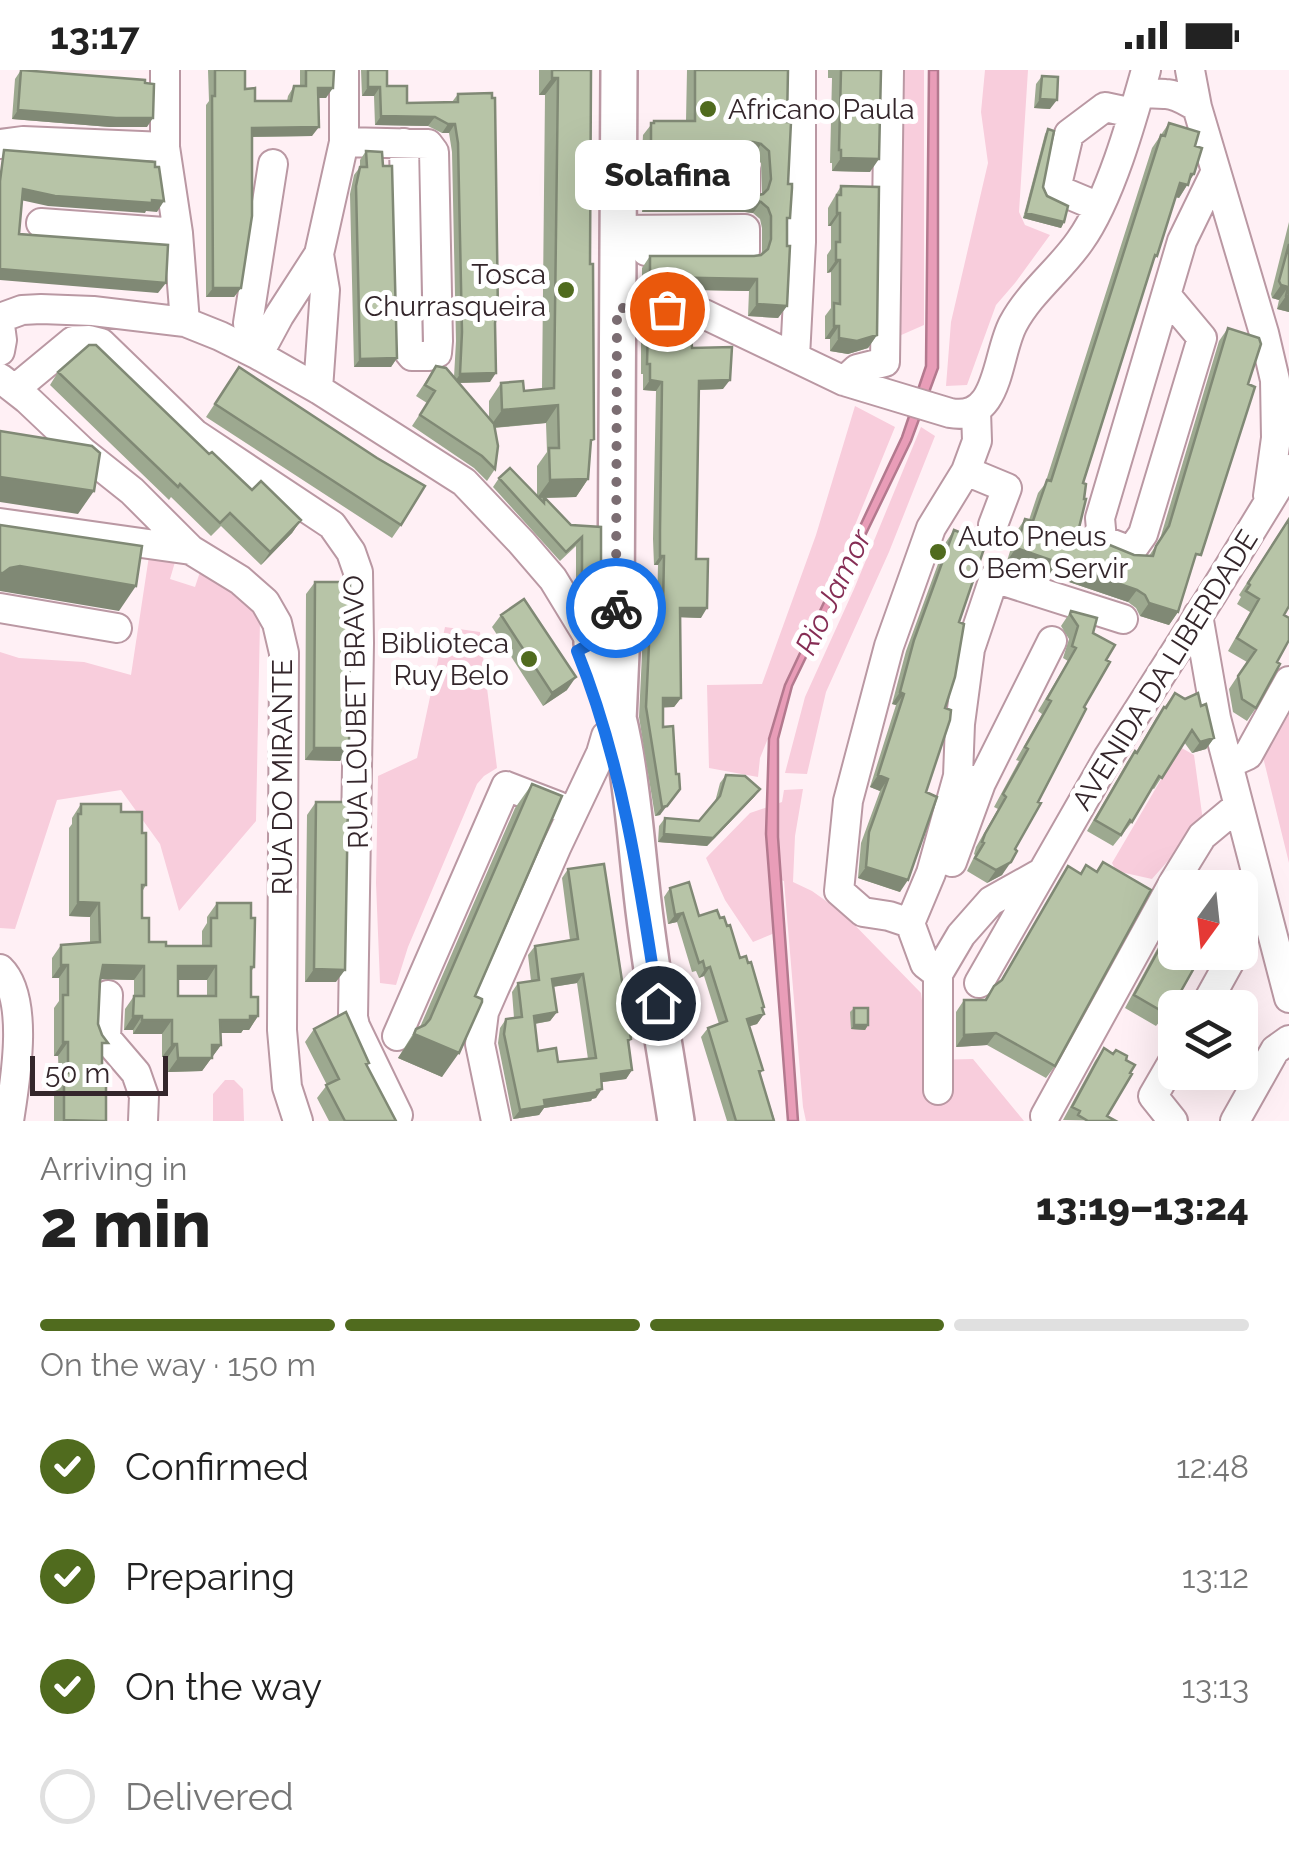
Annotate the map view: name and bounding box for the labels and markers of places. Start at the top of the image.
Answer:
place label: Africano Paula [728,93,914,126]
marker: Africano Paula [697,98,719,120]
callout: Solafina [574,139,760,209]
place label: Tosca Churrasqueira [364,258,546,323]
pin [625,267,710,352]
marker: Tosca Churrasqueira [555,279,577,301]
place label: Auto Pneus O Bem Servir [958,520,1128,585]
marker: Auto Pneus O Bem Servir [927,541,949,563]
place label: Biblioteca Ruy Belo [381,627,509,692]
marker: Biblioteca Ruy Belo [518,648,540,670]
pin [616,961,701,1046]

